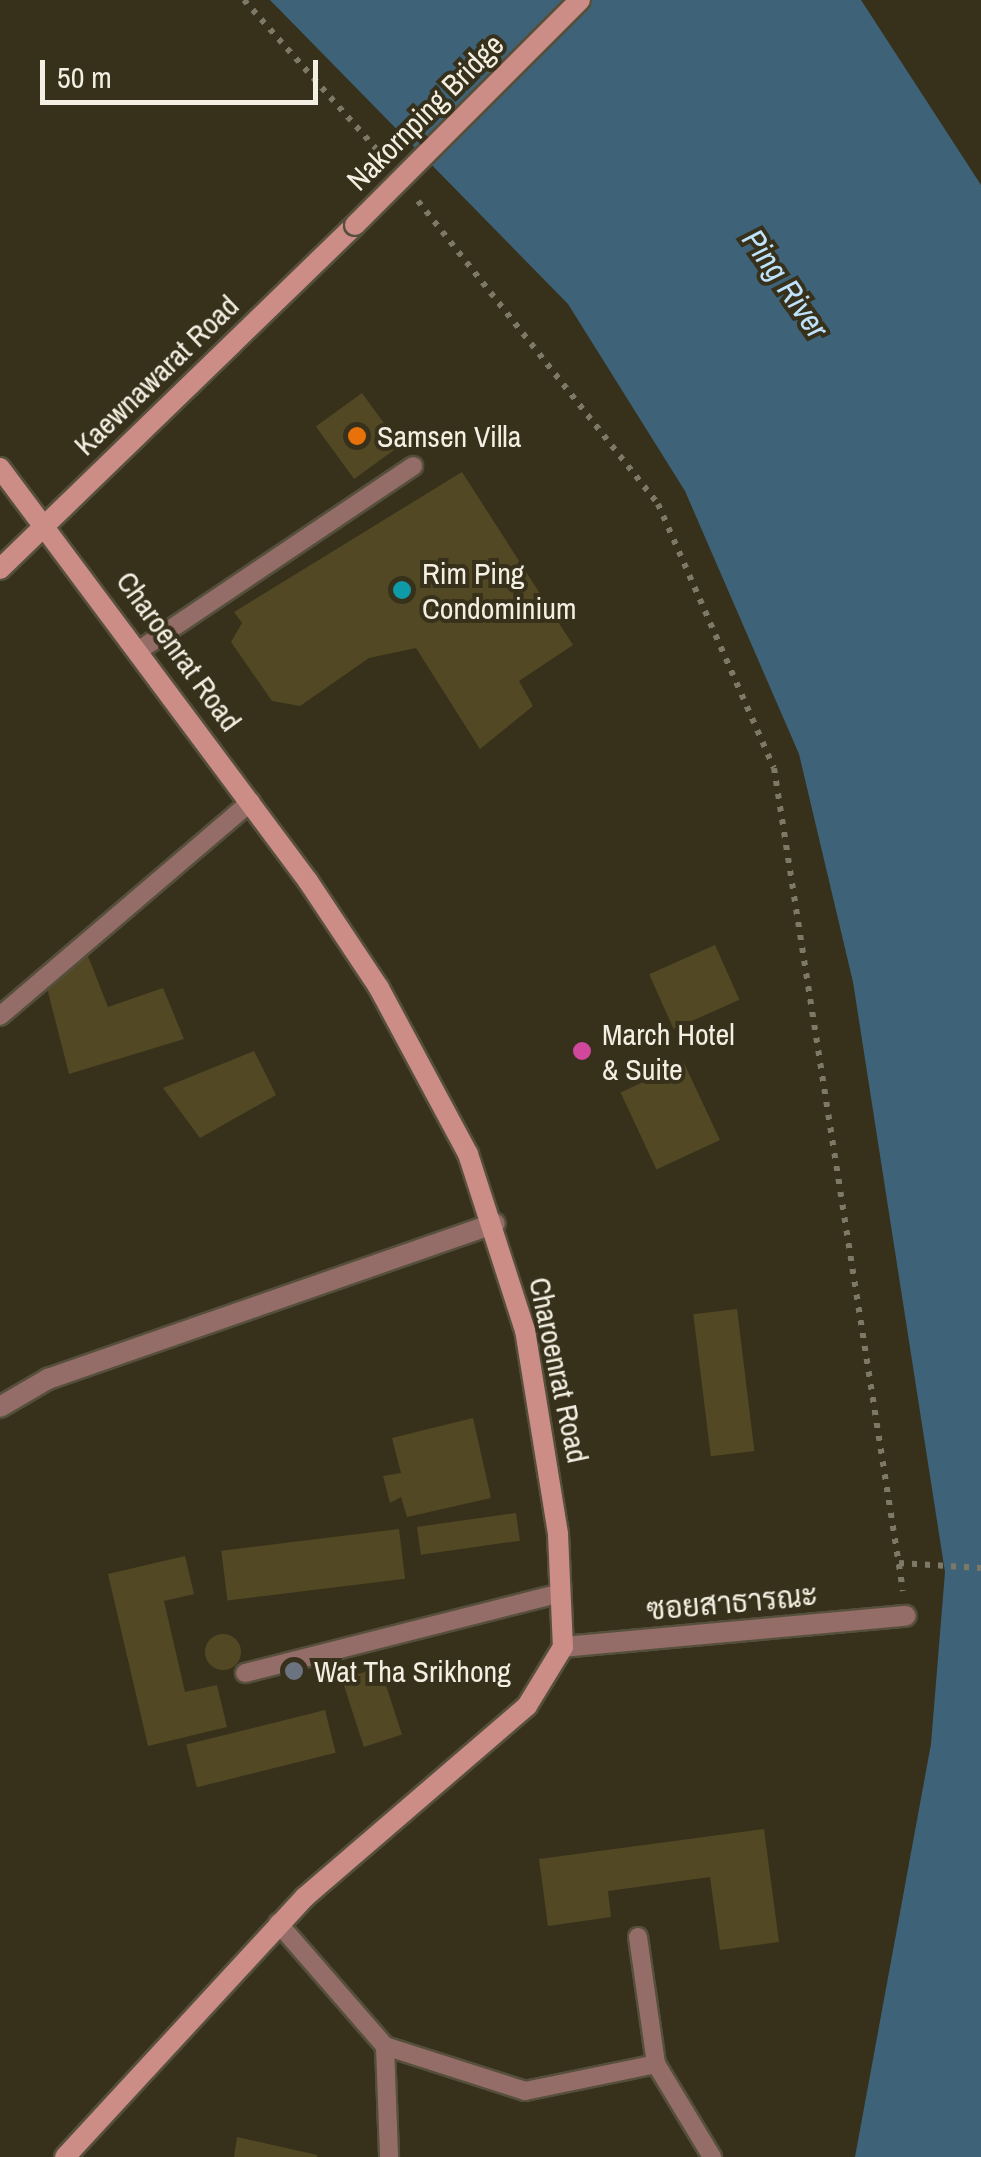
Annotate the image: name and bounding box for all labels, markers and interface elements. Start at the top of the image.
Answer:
street label: Nakornping Bridge [339,26,511,198]
scale bar [45,40,322,102]
text: 50 m [57,57,112,97]
water label: Ping River [734,222,836,346]
street label: Kaewnawarat Road [66,287,246,463]
place label: Samsen Villa [377,418,522,454]
marker: Samsen Villa [346,425,368,447]
place label: Rim Ping Condominium [422,555,576,626]
street label: Charoenrat Road [109,564,249,738]
marker: Rim Ping Condominium [391,579,413,601]
place label: March Hotel & Suite [602,1016,735,1086]
marker: March Hotel & Suite [571,1040,593,1062]
street label: Charoenrat Road [522,1274,596,1466]
street label: ซอยสาธารณะ [645,1577,819,1627]
place label: Wat Tha Srikhong [314,1653,511,1689]
marker: Wat Tha Srikhong [283,1660,305,1682]

